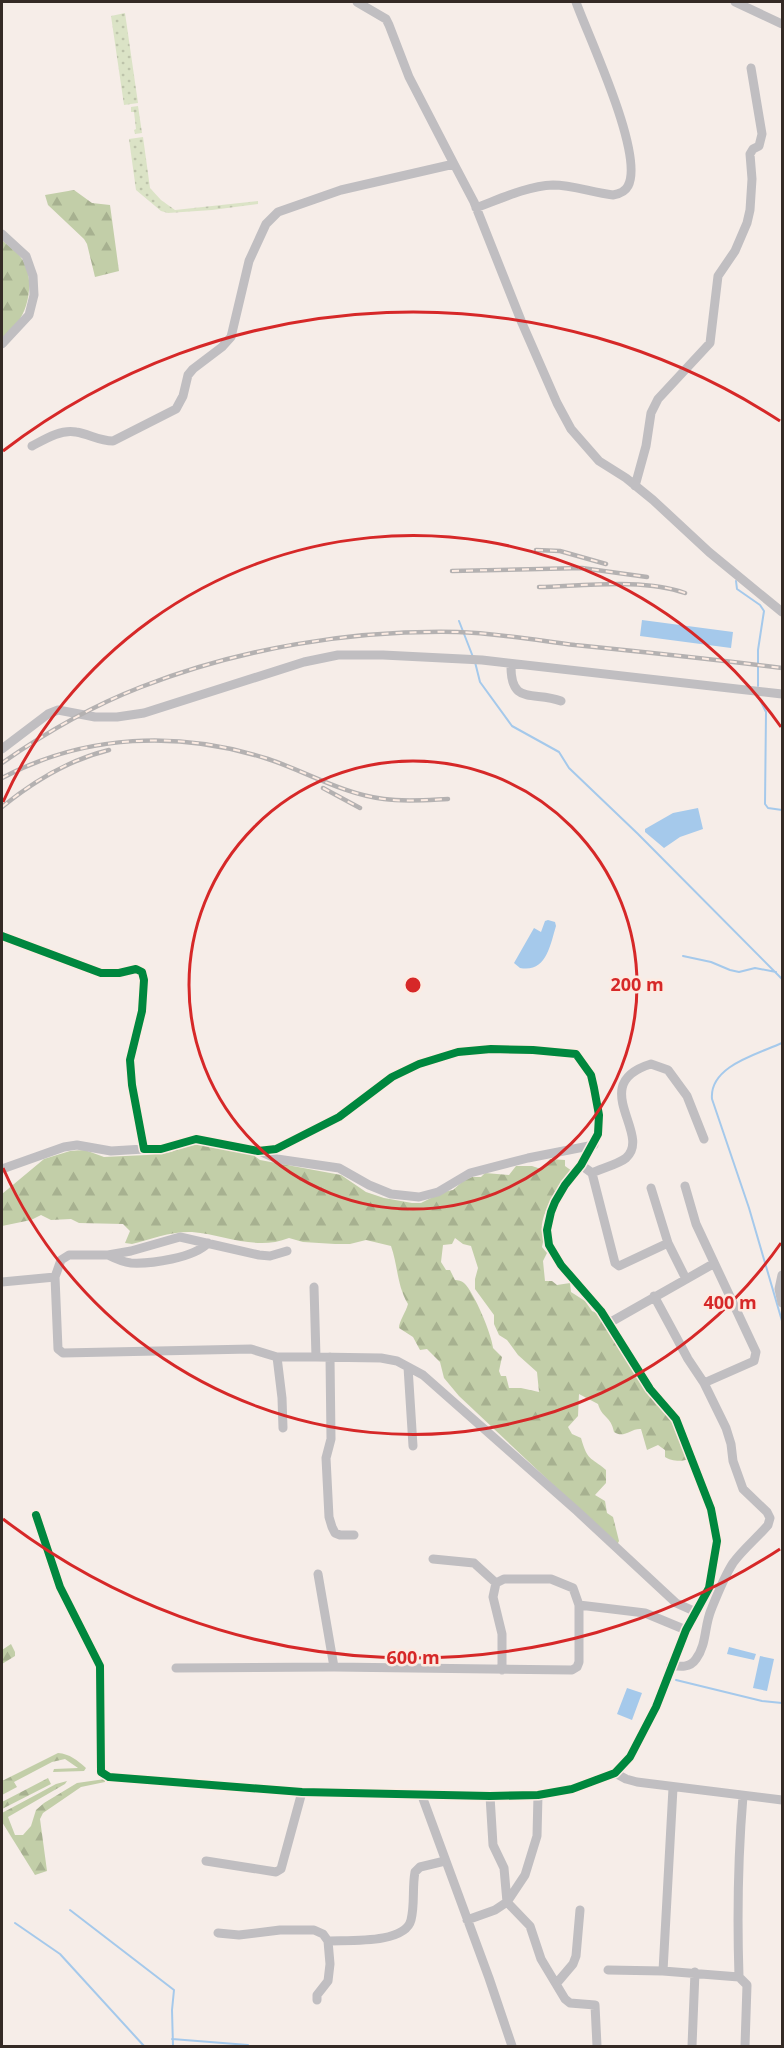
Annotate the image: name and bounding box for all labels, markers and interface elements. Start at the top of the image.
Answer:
text: 200 m [610,972,664,996]
centre of rings [403,975,423,995]
text: 400 m [703,1290,757,1314]
text: 600 m [386,1645,440,1669]

